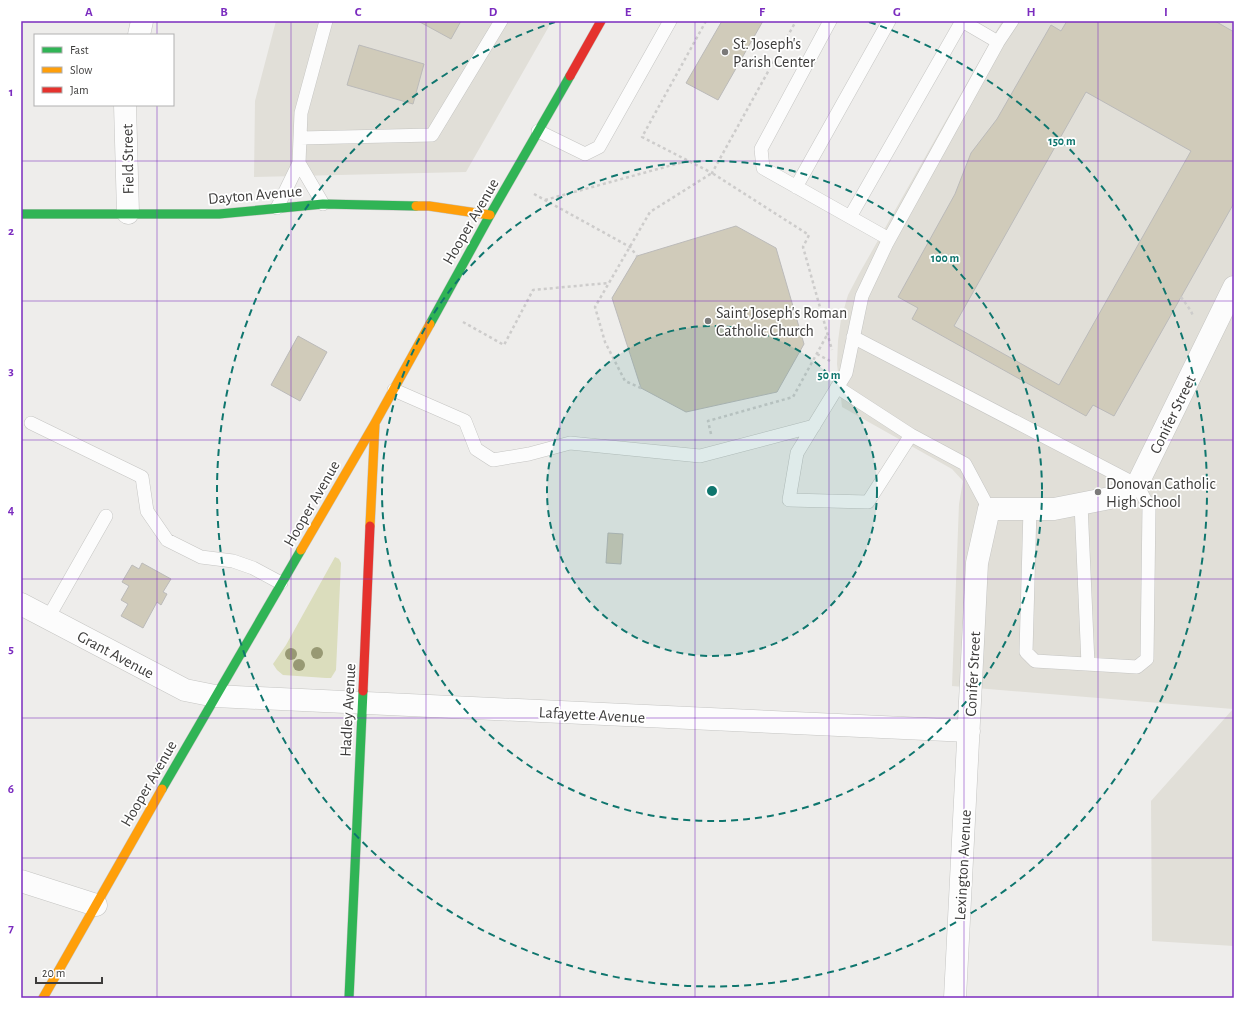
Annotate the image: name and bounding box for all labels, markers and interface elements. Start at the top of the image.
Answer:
text: A [85,6,93,19]
text: B [220,6,228,19]
text: C [355,6,362,19]
text: D [489,6,498,19]
text: E [625,6,632,19]
text: F [759,6,766,19]
text: G [893,6,901,19]
text: H [1026,6,1036,19]
text: I [1164,6,1168,19]
legend [34,34,174,106]
place label: St. Joseph's Parish Center [733,36,816,70]
text: Fast [70,44,89,56]
marker: St. Joseph's Parish Center [720,47,730,57]
text: Slow [70,64,92,76]
text: Jam [70,84,89,96]
text: 1 [9,86,13,99]
street label: Field Street [119,123,137,194]
text: 150 m [1048,135,1076,147]
street label: Hooper Avenue [440,176,502,267]
street label: Dayton Avenue [207,183,303,208]
text: 2 [8,225,14,238]
text: 100 m [931,252,959,264]
place label: Saint Joseph's Roman Catholic Church [716,305,847,339]
marker: Saint Joseph's Roman Catholic Church [703,316,713,326]
text: 3 [8,365,14,378]
text: 50 m [818,369,841,381]
street label: Conifer Street [1147,373,1199,456]
street label: Hooper Avenue [281,458,343,549]
place label: Donovan Catholic High School [1106,476,1216,510]
centre of rings [705,484,719,498]
marker: Donovan Catholic High School [1093,487,1103,497]
text: 4 [8,504,15,517]
street label: Grant Avenue [75,628,156,682]
street label: Conifer Street [963,631,983,717]
text: 5 [8,643,14,656]
street label: Hadley Avenue [338,663,359,757]
street label: Lafayette Avenue [538,704,645,727]
street label: Hooper Avenue [118,738,180,829]
text: 6 [8,783,14,796]
street label: Lexington Avenue [952,809,974,921]
text: 7 [8,922,14,935]
scale bar [36,959,102,985]
text: 20 m [42,967,65,979]

